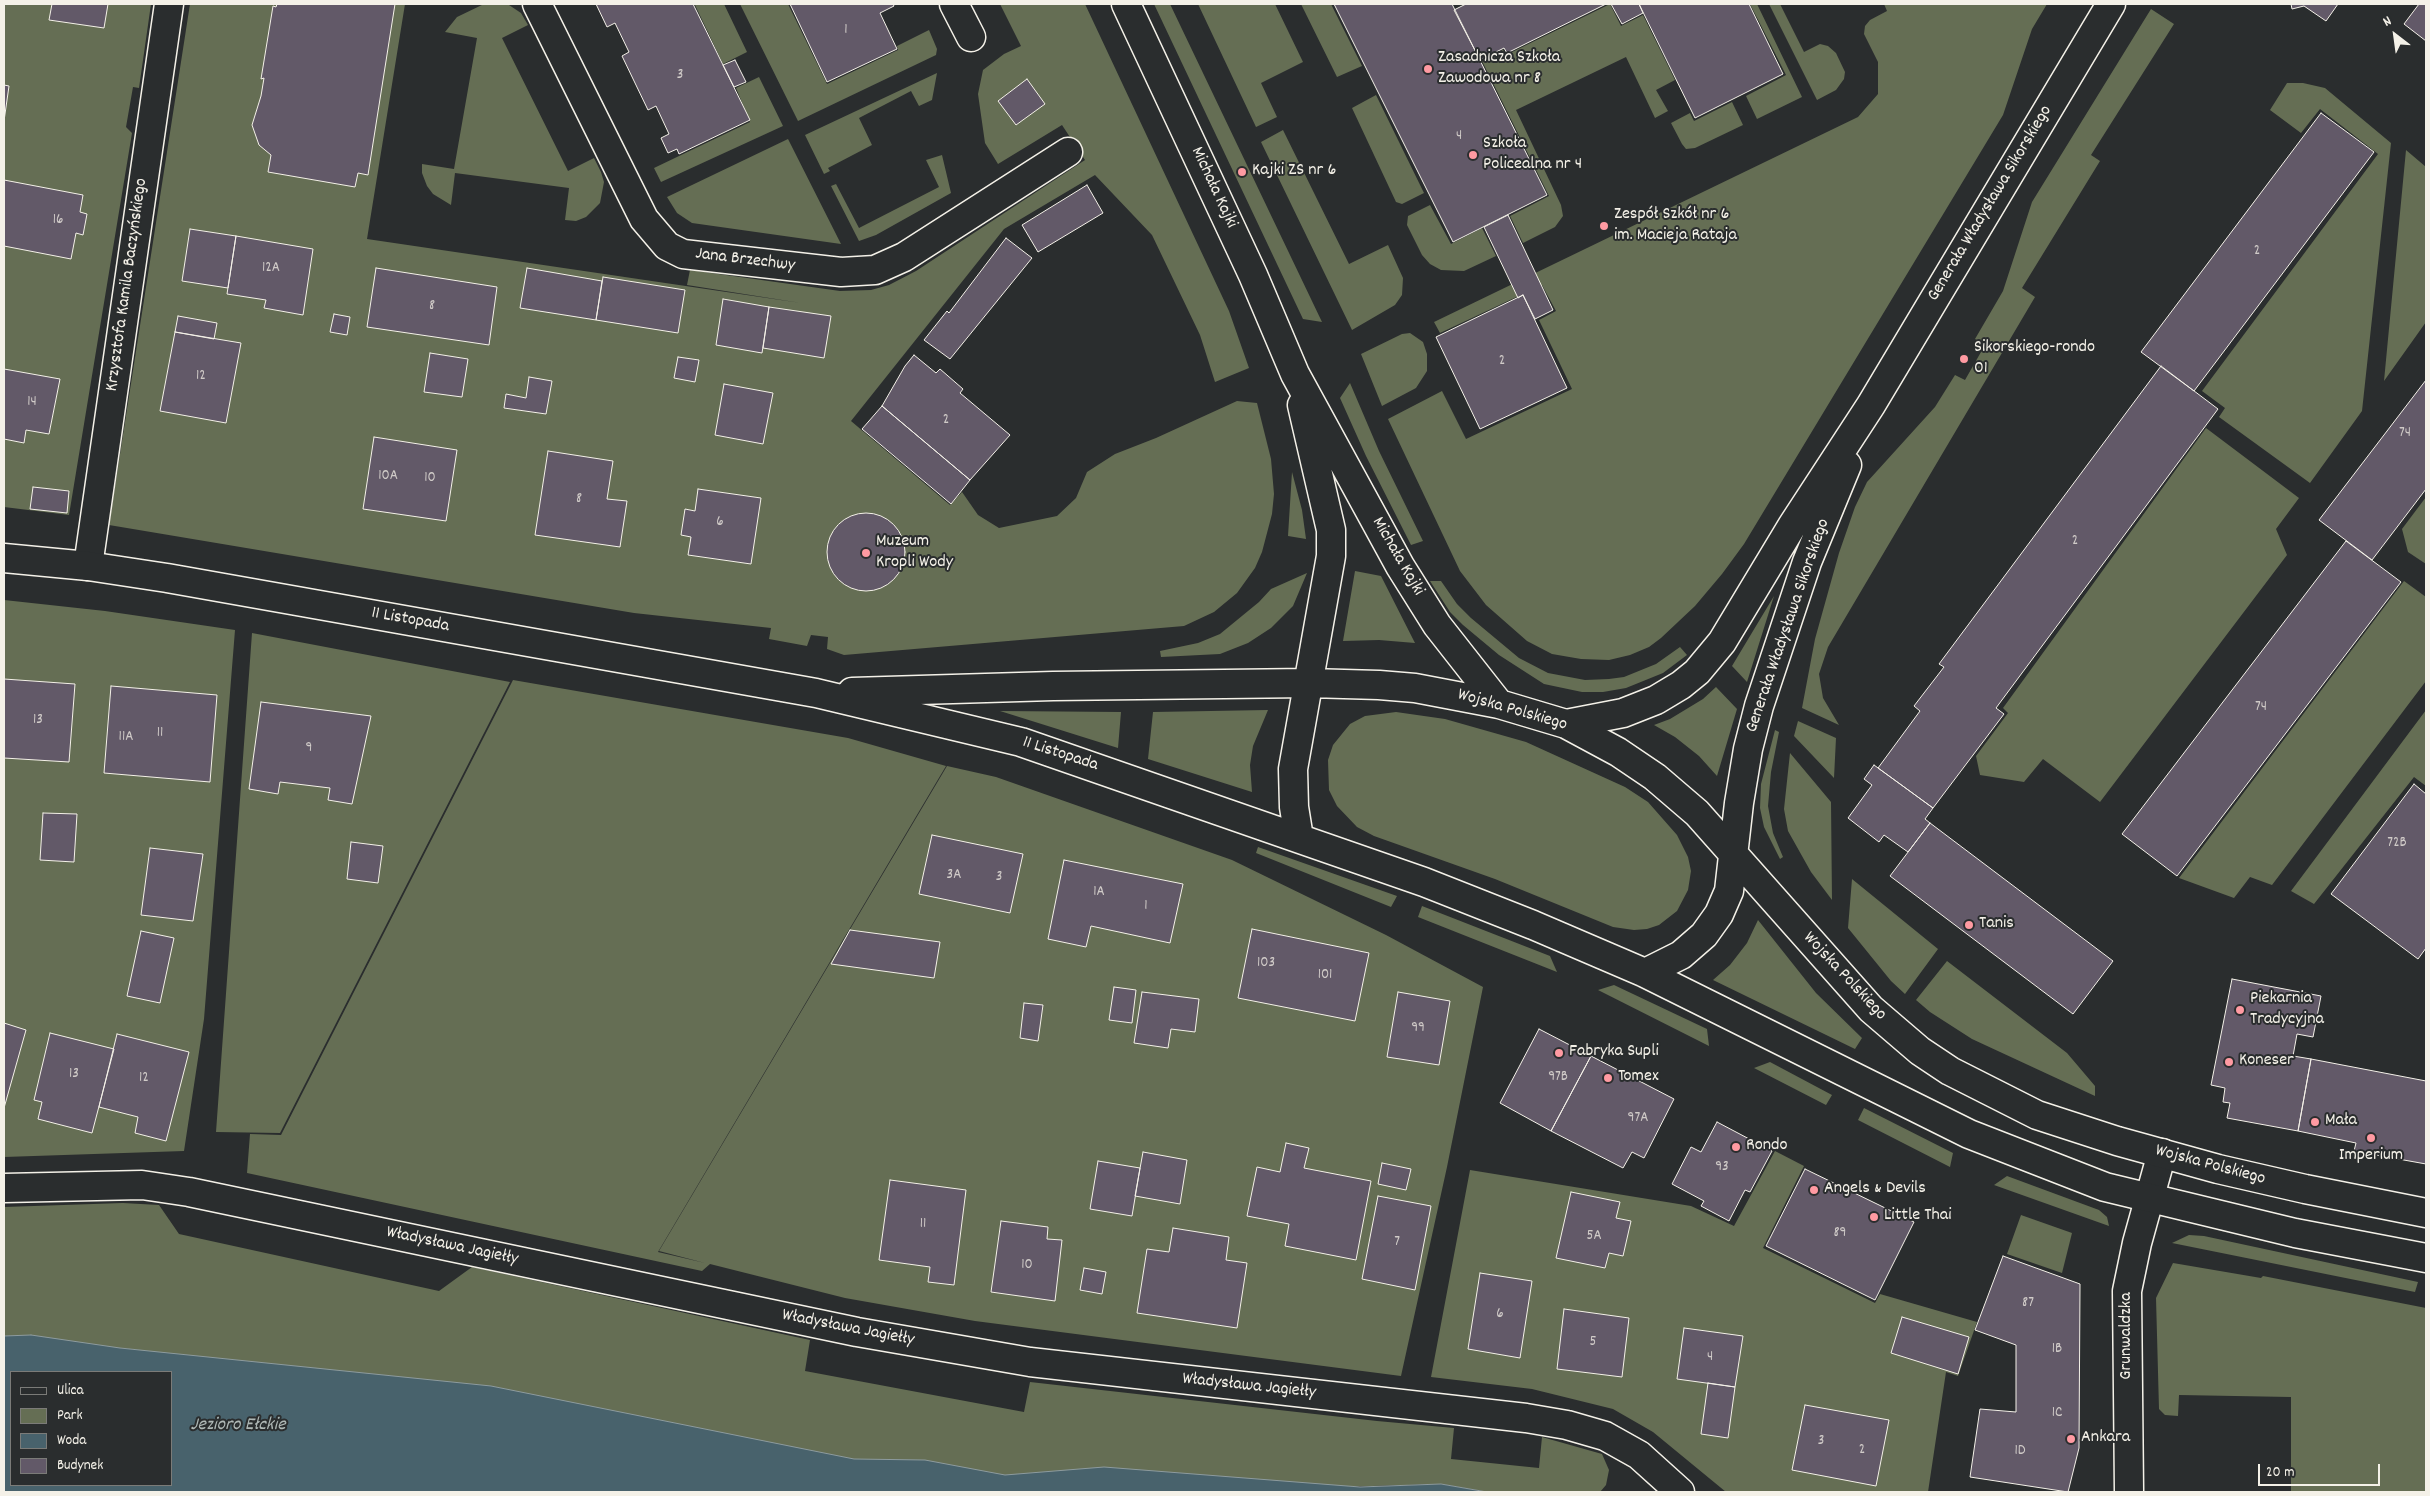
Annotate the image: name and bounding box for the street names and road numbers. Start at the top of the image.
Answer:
street label: Generała Władysława Sikorskiego [1924,102,2058,306]
street label: Michała Kajki [1185,144,1241,232]
street label: Krzysztofa Kamila Baczyńskiego [102,177,154,393]
street label: Jana Brzechwy [694,244,796,278]
street label: Michała Kajki [1366,514,1428,600]
street label: Generała Władysława Sikorskiego [1742,516,1836,736]
street label: 11 Listopada [369,604,451,638]
street label: Wojska Polskiego [1455,685,1569,737]
street label: 11 Listopada [1019,733,1101,777]
street label: Wojska Polskiego [1798,928,1890,1026]
street label: Wojska Polskiego [2153,1141,2267,1191]
street label: Władysława Jagiełły [384,1222,520,1272]
street label: Grunwaldzka [2117,1292,2139,1380]
street label: Władysława Jagiełły [780,1306,916,1352]
street label: Władysława Jagiełły [1181,1369,1317,1405]

